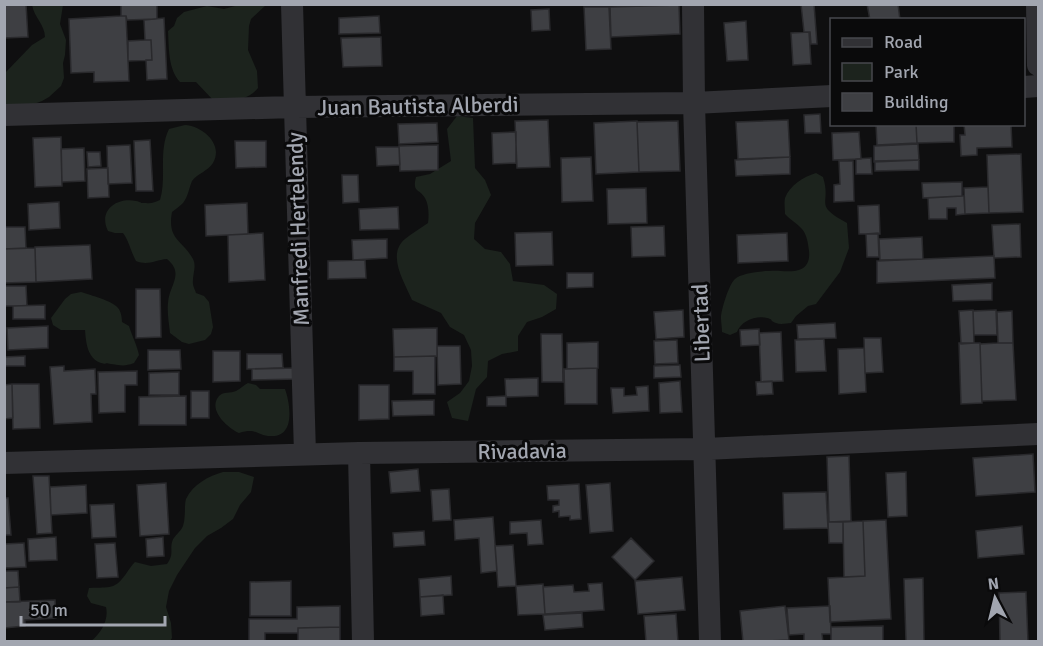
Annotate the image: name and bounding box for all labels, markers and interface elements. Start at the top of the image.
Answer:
legend [830,18,1025,126]
text: Road [884,31,923,53]
text: Park [884,61,919,83]
street label: Juan Bautista Alberdi [317,91,519,121]
text: Building [884,91,948,113]
street label: Manfredi Hertelendy [281,131,315,326]
street label: Libertad [686,283,716,363]
street label: Rivadavia [477,437,567,465]
north arrow [965,568,1025,628]
text: N [987,574,1000,595]
scale bar [21,589,165,627]
text: 50 m [30,599,68,621]

